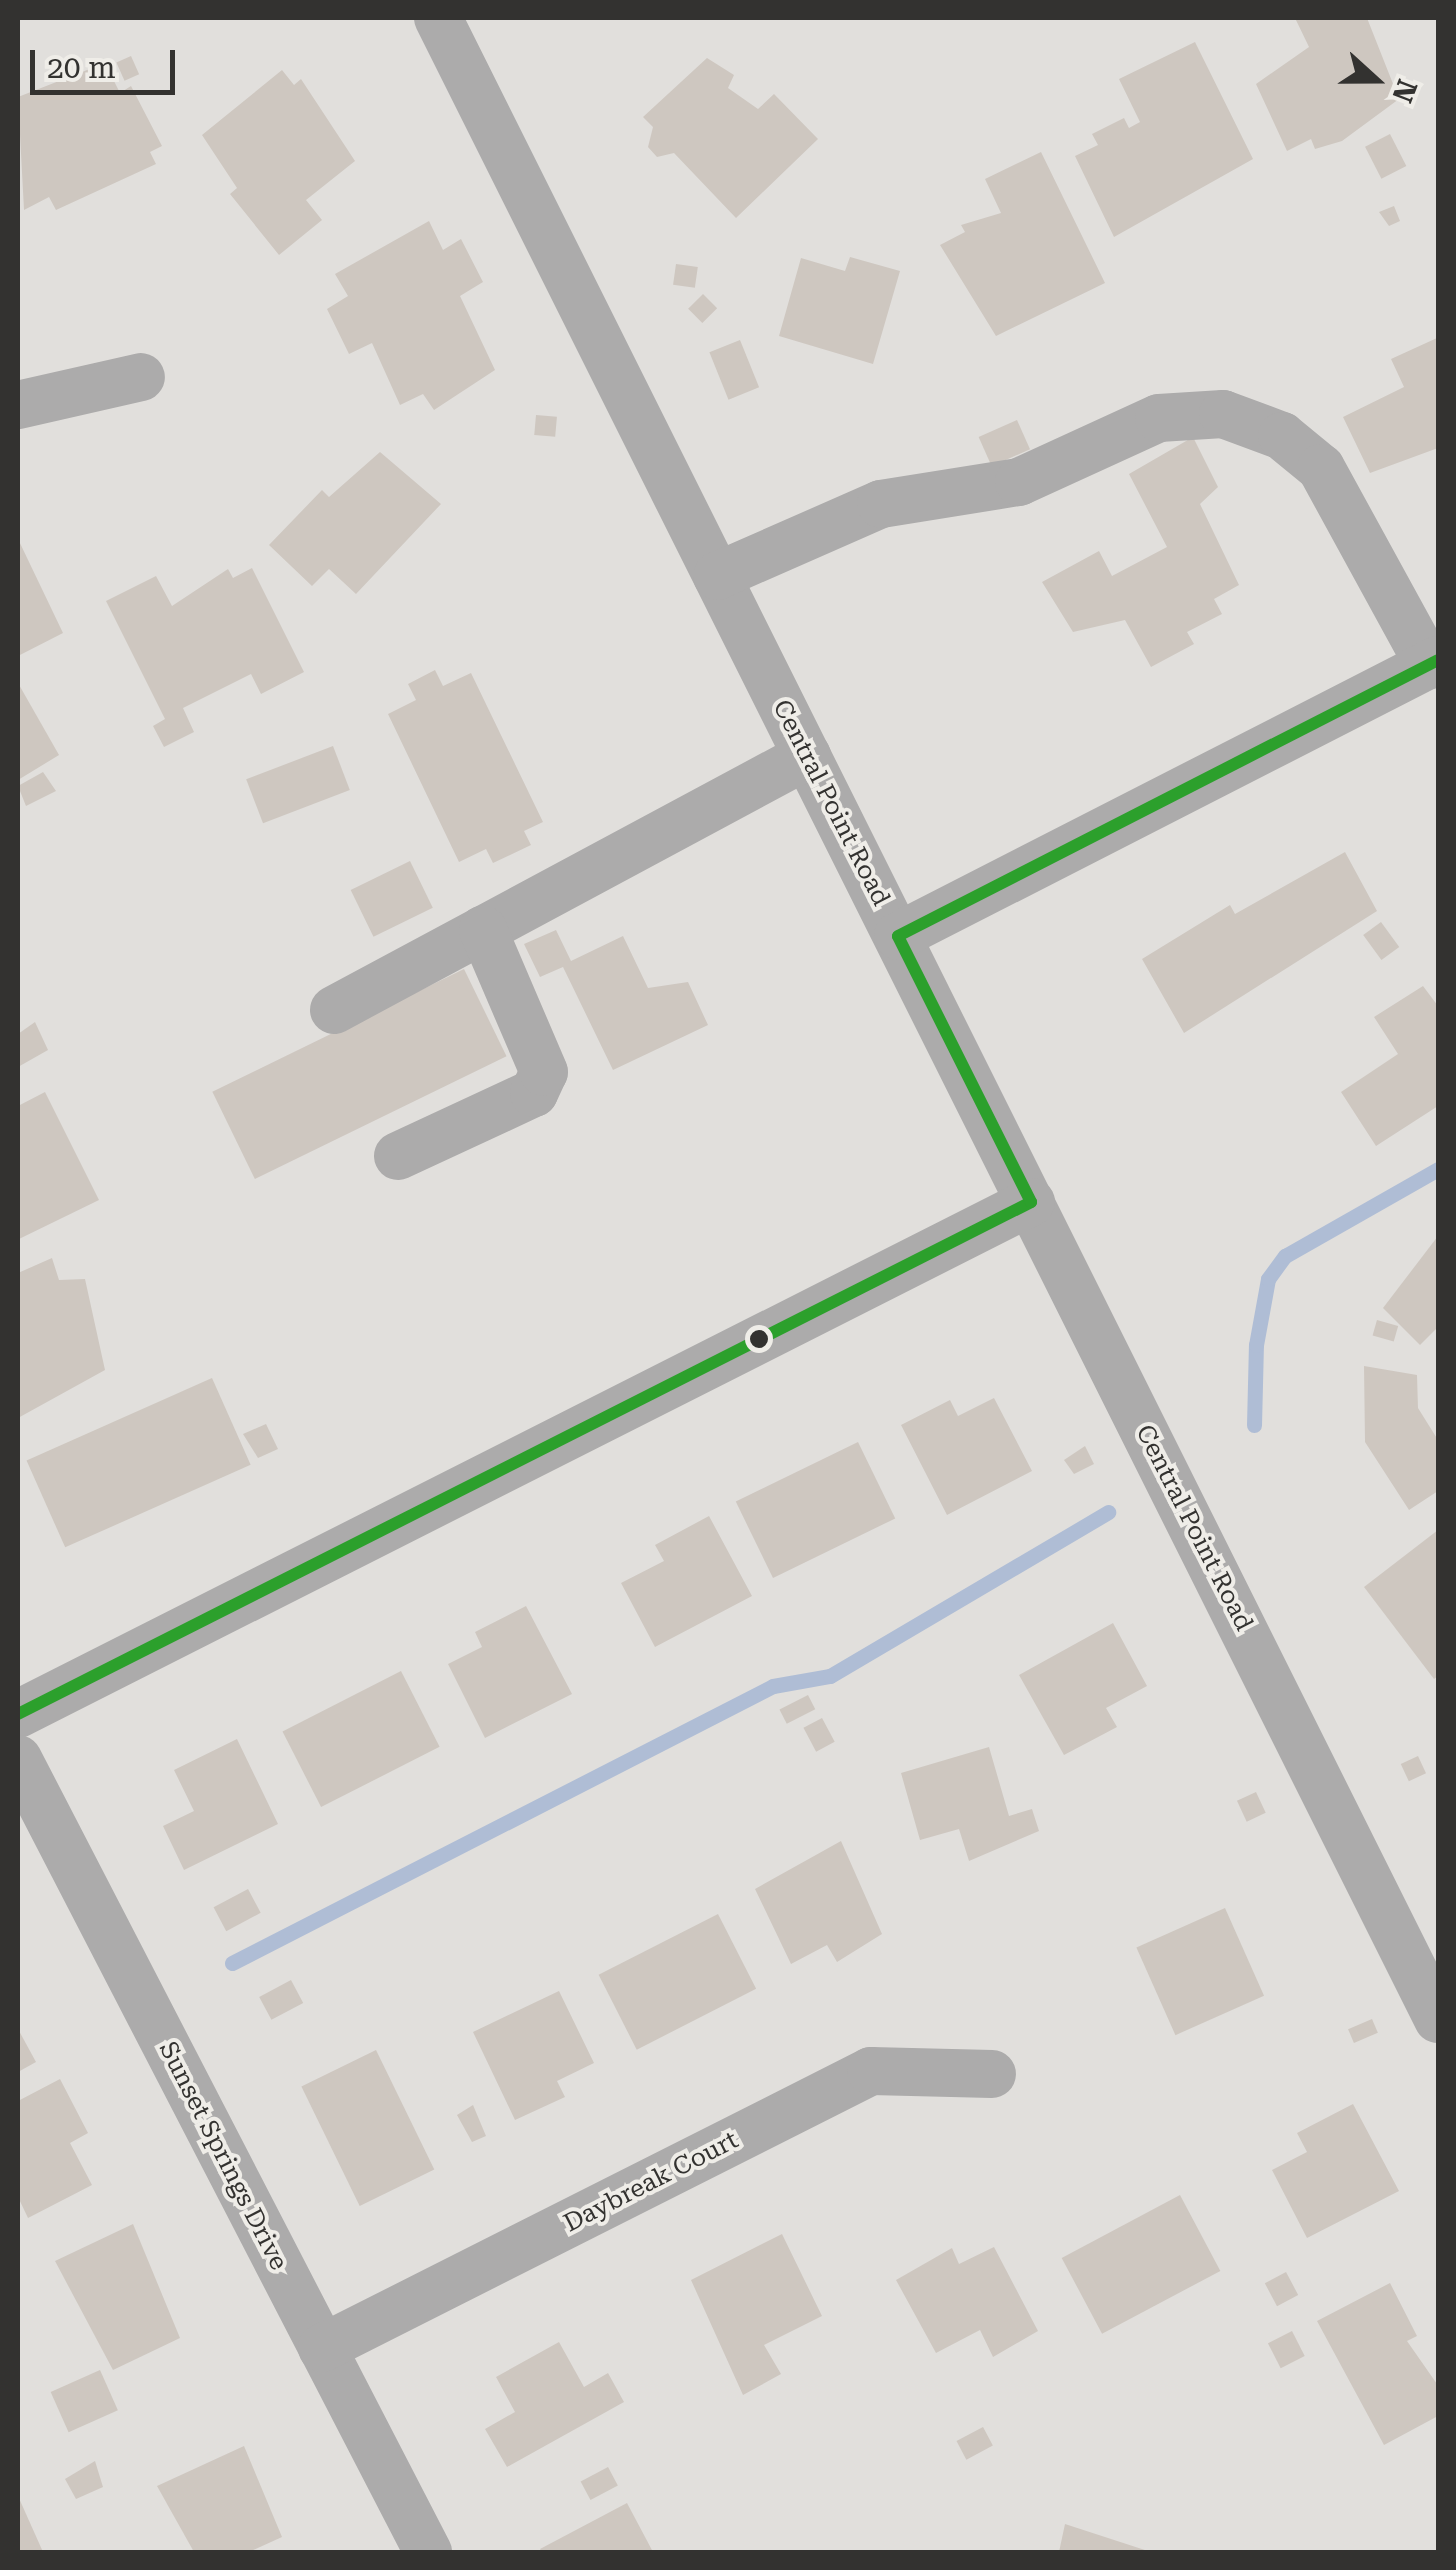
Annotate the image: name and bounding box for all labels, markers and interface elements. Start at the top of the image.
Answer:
scale bar [35,30,180,92]
north arrow [1326,30,1426,130]
text: 20 m [47,50,116,85]
text: N [1385,75,1424,107]
street label: Central Point Road [766,695,896,911]
unlabelled marker [749,1329,769,1349]
street label: Central Point Road [1129,1420,1259,1636]
street label: Sunset Springs Drive [152,2037,294,2275]
street label: Daybreak Court [559,2125,743,2239]

